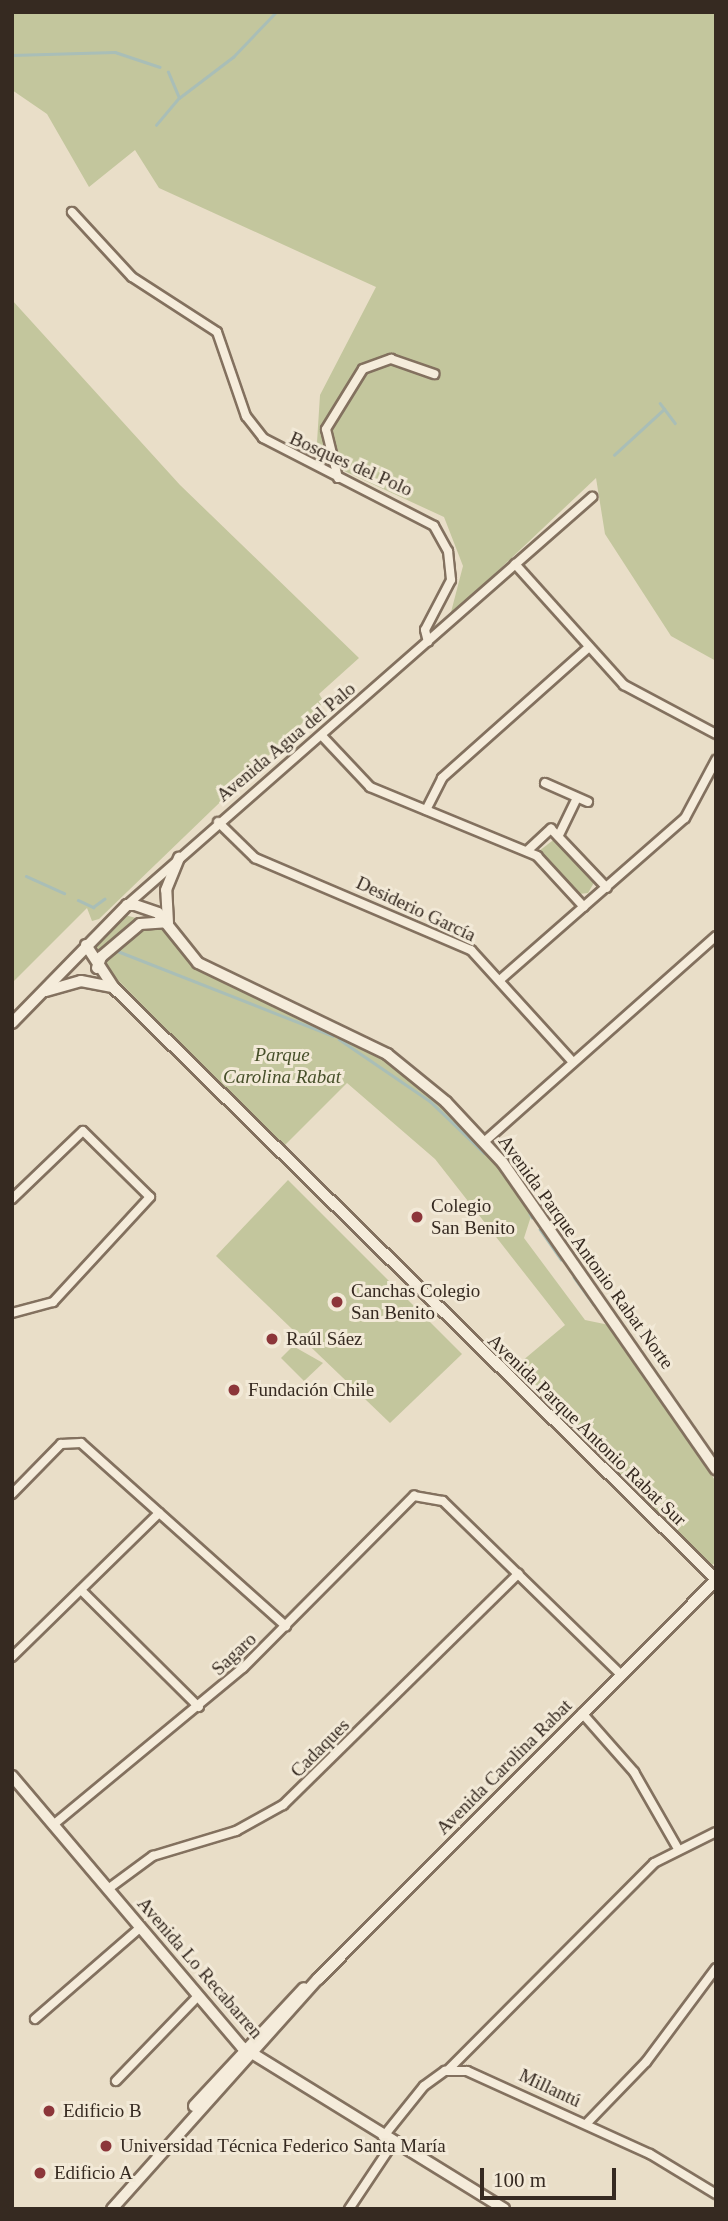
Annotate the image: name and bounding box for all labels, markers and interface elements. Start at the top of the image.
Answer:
street label: Bosques del Polo [286,427,416,501]
street label: Avenida Agua del Palo [212,677,360,807]
street label: Desiderio García [353,871,479,947]
park label: Parque Carolina Rabat [223,1044,341,1088]
street label: Avenida Parque Antonio Rabat Norte [493,1130,679,1374]
place label: Colegio San Benito [431,1195,515,1239]
marker: Colegio San Benito [409,1209,425,1225]
place label: Canchas Colegio San Benito [351,1280,480,1324]
marker: Canchas Colegio San Benito [329,1294,345,1310]
place label: Raúl Sáez [286,1328,363,1350]
street label: Avenida Parque Antonio Rabat Sur [483,1329,691,1531]
marker: Raúl Sáez [264,1331,280,1347]
place label: Fundación Chile [248,1379,374,1401]
marker: Fundación Chile [226,1382,242,1398]
street label: Sagaro [207,1628,261,1680]
street label: Avenida Carolina Rabat [432,1695,576,1839]
street label: Cadaques [286,1714,354,1782]
street label: Avenida Lo Recabarren [132,1893,268,2043]
street label: Millantú [516,2064,584,2112]
place label: Edificio B [63,2100,142,2122]
marker: Edificio B [41,2103,57,2119]
place label: Universidad Técnica Federico Santa María [120,2135,446,2157]
marker: Universidad Técnica Federico Santa María [98,2138,114,2154]
scale bar [483,2154,620,2198]
place label: Edificio A [54,2162,134,2184]
marker: Edificio A [32,2165,48,2181]
text: 100 m [493,2168,546,2192]

